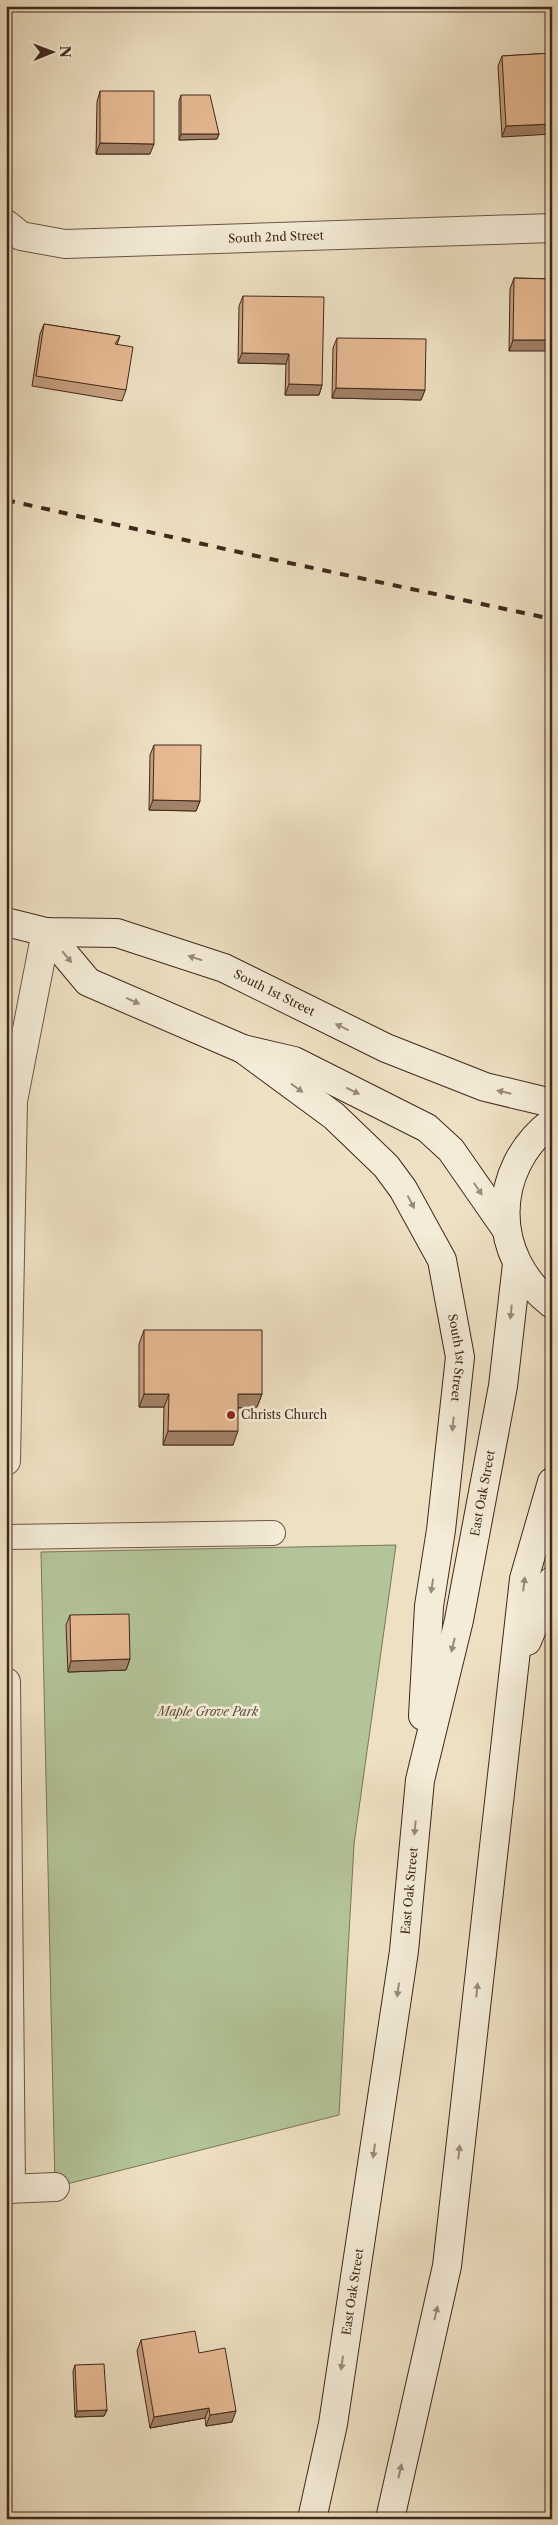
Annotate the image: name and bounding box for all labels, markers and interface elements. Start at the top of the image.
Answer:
north arrow [28,28,78,78]
text: N [56,46,74,58]
street label: South 2nd Street [228,227,325,246]
one-way arrow [61,951,72,963]
one-way arrow [187,954,202,962]
street label: South 1st Street [232,966,318,1019]
one-way arrow [126,998,140,1006]
one-way arrow [335,1022,349,1030]
one-way arrow [290,1083,304,1093]
one-way arrow [346,1087,361,1095]
one-way arrow [497,1088,512,1096]
one-way arrow [473,1182,483,1196]
one-way arrow [406,1195,415,1209]
one-way arrow [507,1305,515,1321]
street label: South 1st Street [445,1313,468,1403]
place label: Christs Church [241,1407,328,1422]
marker: Christs Church [225,1409,237,1421]
one-way arrow [449,1417,457,1433]
street label: East Oak Street [467,1448,498,1538]
one-way arrow [520,1576,528,1592]
one-way arrow [428,1578,436,1594]
one-way arrow [449,1637,457,1652]
park label: Maple Grove Park [156,1704,259,1719]
one-way arrow [411,1821,419,1837]
street label: East Oak Street [398,1846,421,1935]
one-way arrow [394,1982,402,1998]
one-way arrow [473,1982,481,1998]
one-way arrow [370,2143,378,2159]
one-way arrow [455,2144,463,2160]
street label: East Oak Street [338,2247,366,2336]
one-way arrow [432,2305,440,2320]
one-way arrow [338,2355,346,2371]
one-way arrow [397,2463,405,2479]

